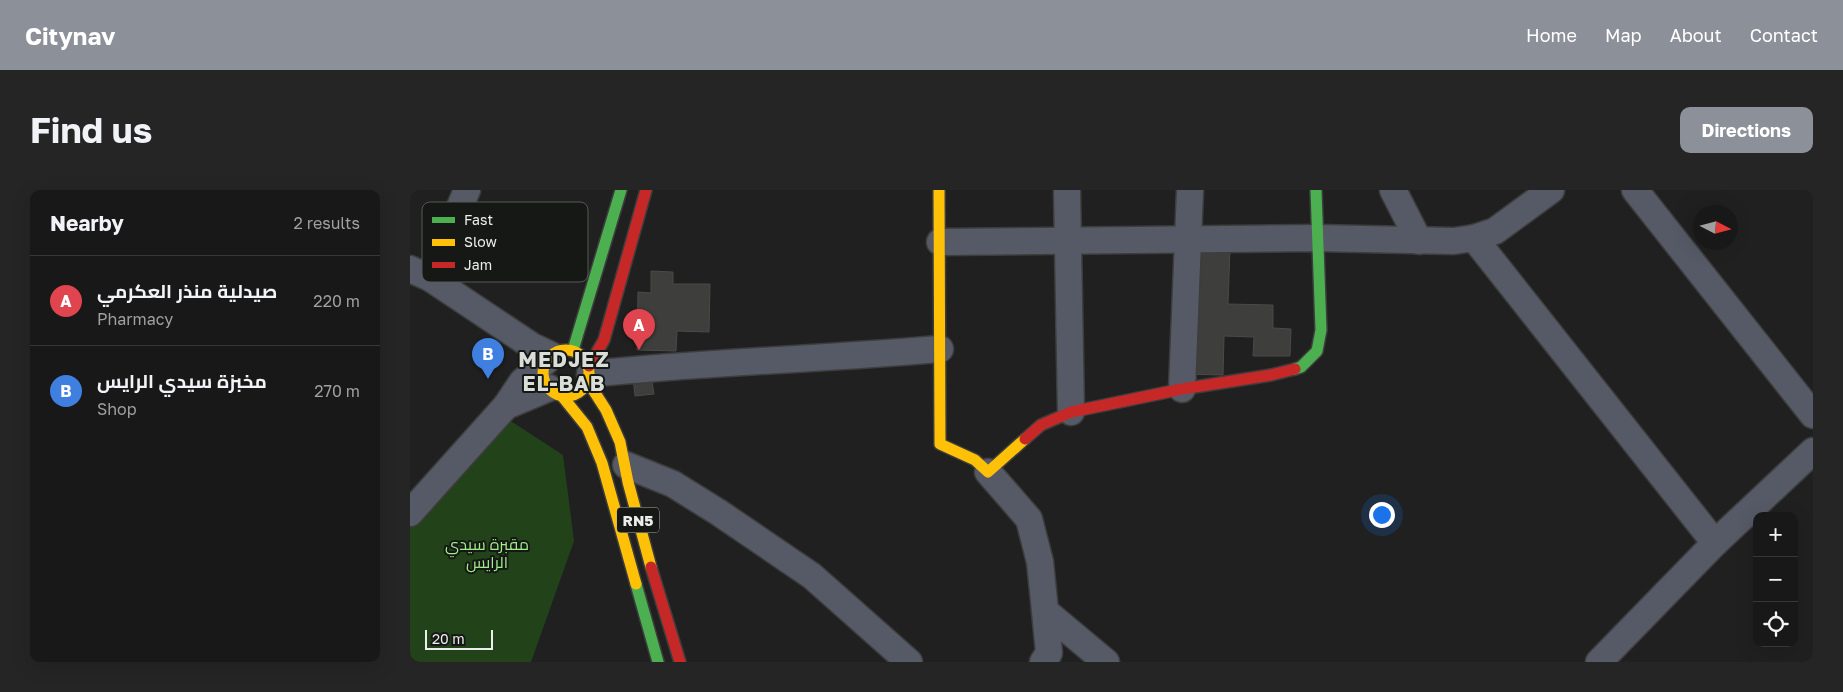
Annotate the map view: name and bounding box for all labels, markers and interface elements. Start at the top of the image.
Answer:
text: Citynav [25,21,115,50]
text: Home [1526,24,1577,46]
text: Map [1605,24,1642,46]
text: About [1670,24,1722,46]
text: Contact [1750,24,1818,46]
button: Directions [1680,107,1813,153]
text: Find us [30,109,152,151]
legend [422,202,588,282]
north arrow [1693,205,1738,250]
text: Nearby [50,210,124,236]
text: Fast [464,211,493,228]
text: 2 results [294,213,360,233]
text: Slow [464,233,497,250]
text: Jam [464,256,492,273]
text: صيدلية منذر العكرمي [97,279,277,302]
text: A [60,291,72,311]
text: 220 m [313,291,360,311]
text: Pharmacy [97,309,173,329]
pin: A [623,309,655,350]
pin: B [472,338,504,379]
district label: MEDJEZ EL-BAB [518,346,610,396]
text: مخبزة سيدي الرايس [97,369,267,392]
text: B [60,381,72,401]
text: 270 m [314,381,360,401]
text: Shop [97,399,137,419]
your location [1369,502,1395,528]
road number: RN5 [617,508,659,532]
map controls [1753,512,1798,647]
button: + [1753,512,1798,557]
park label: مقبرة سيدي الرايس [445,534,529,573]
button: − [1753,557,1798,602]
button: locate [1753,602,1798,647]
scale bar [425,627,492,650]
text: 20 m [432,630,465,647]

